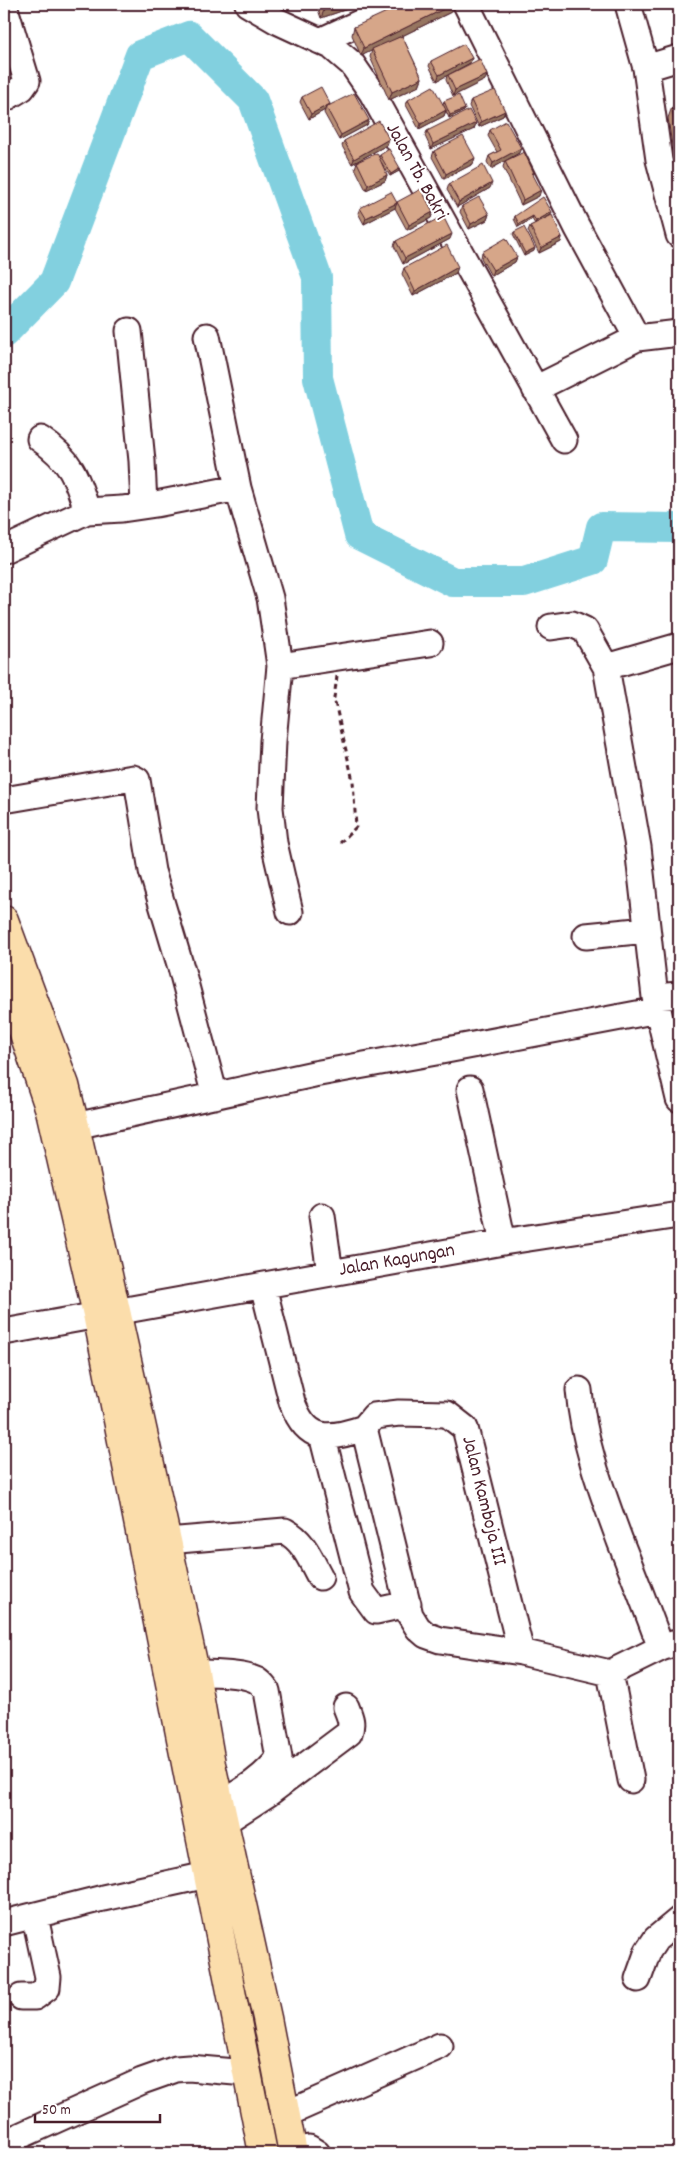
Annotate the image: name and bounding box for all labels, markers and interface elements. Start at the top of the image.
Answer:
street label: Jalan Tb. Bakri [378,118,454,226]
street label: Jalan Kagungan [337,1237,457,1285]
street label: Jalan Kamboja III [453,1433,513,1569]
scale bar [35,2092,160,2124]
text: 50 m [42,2100,71,2122]

